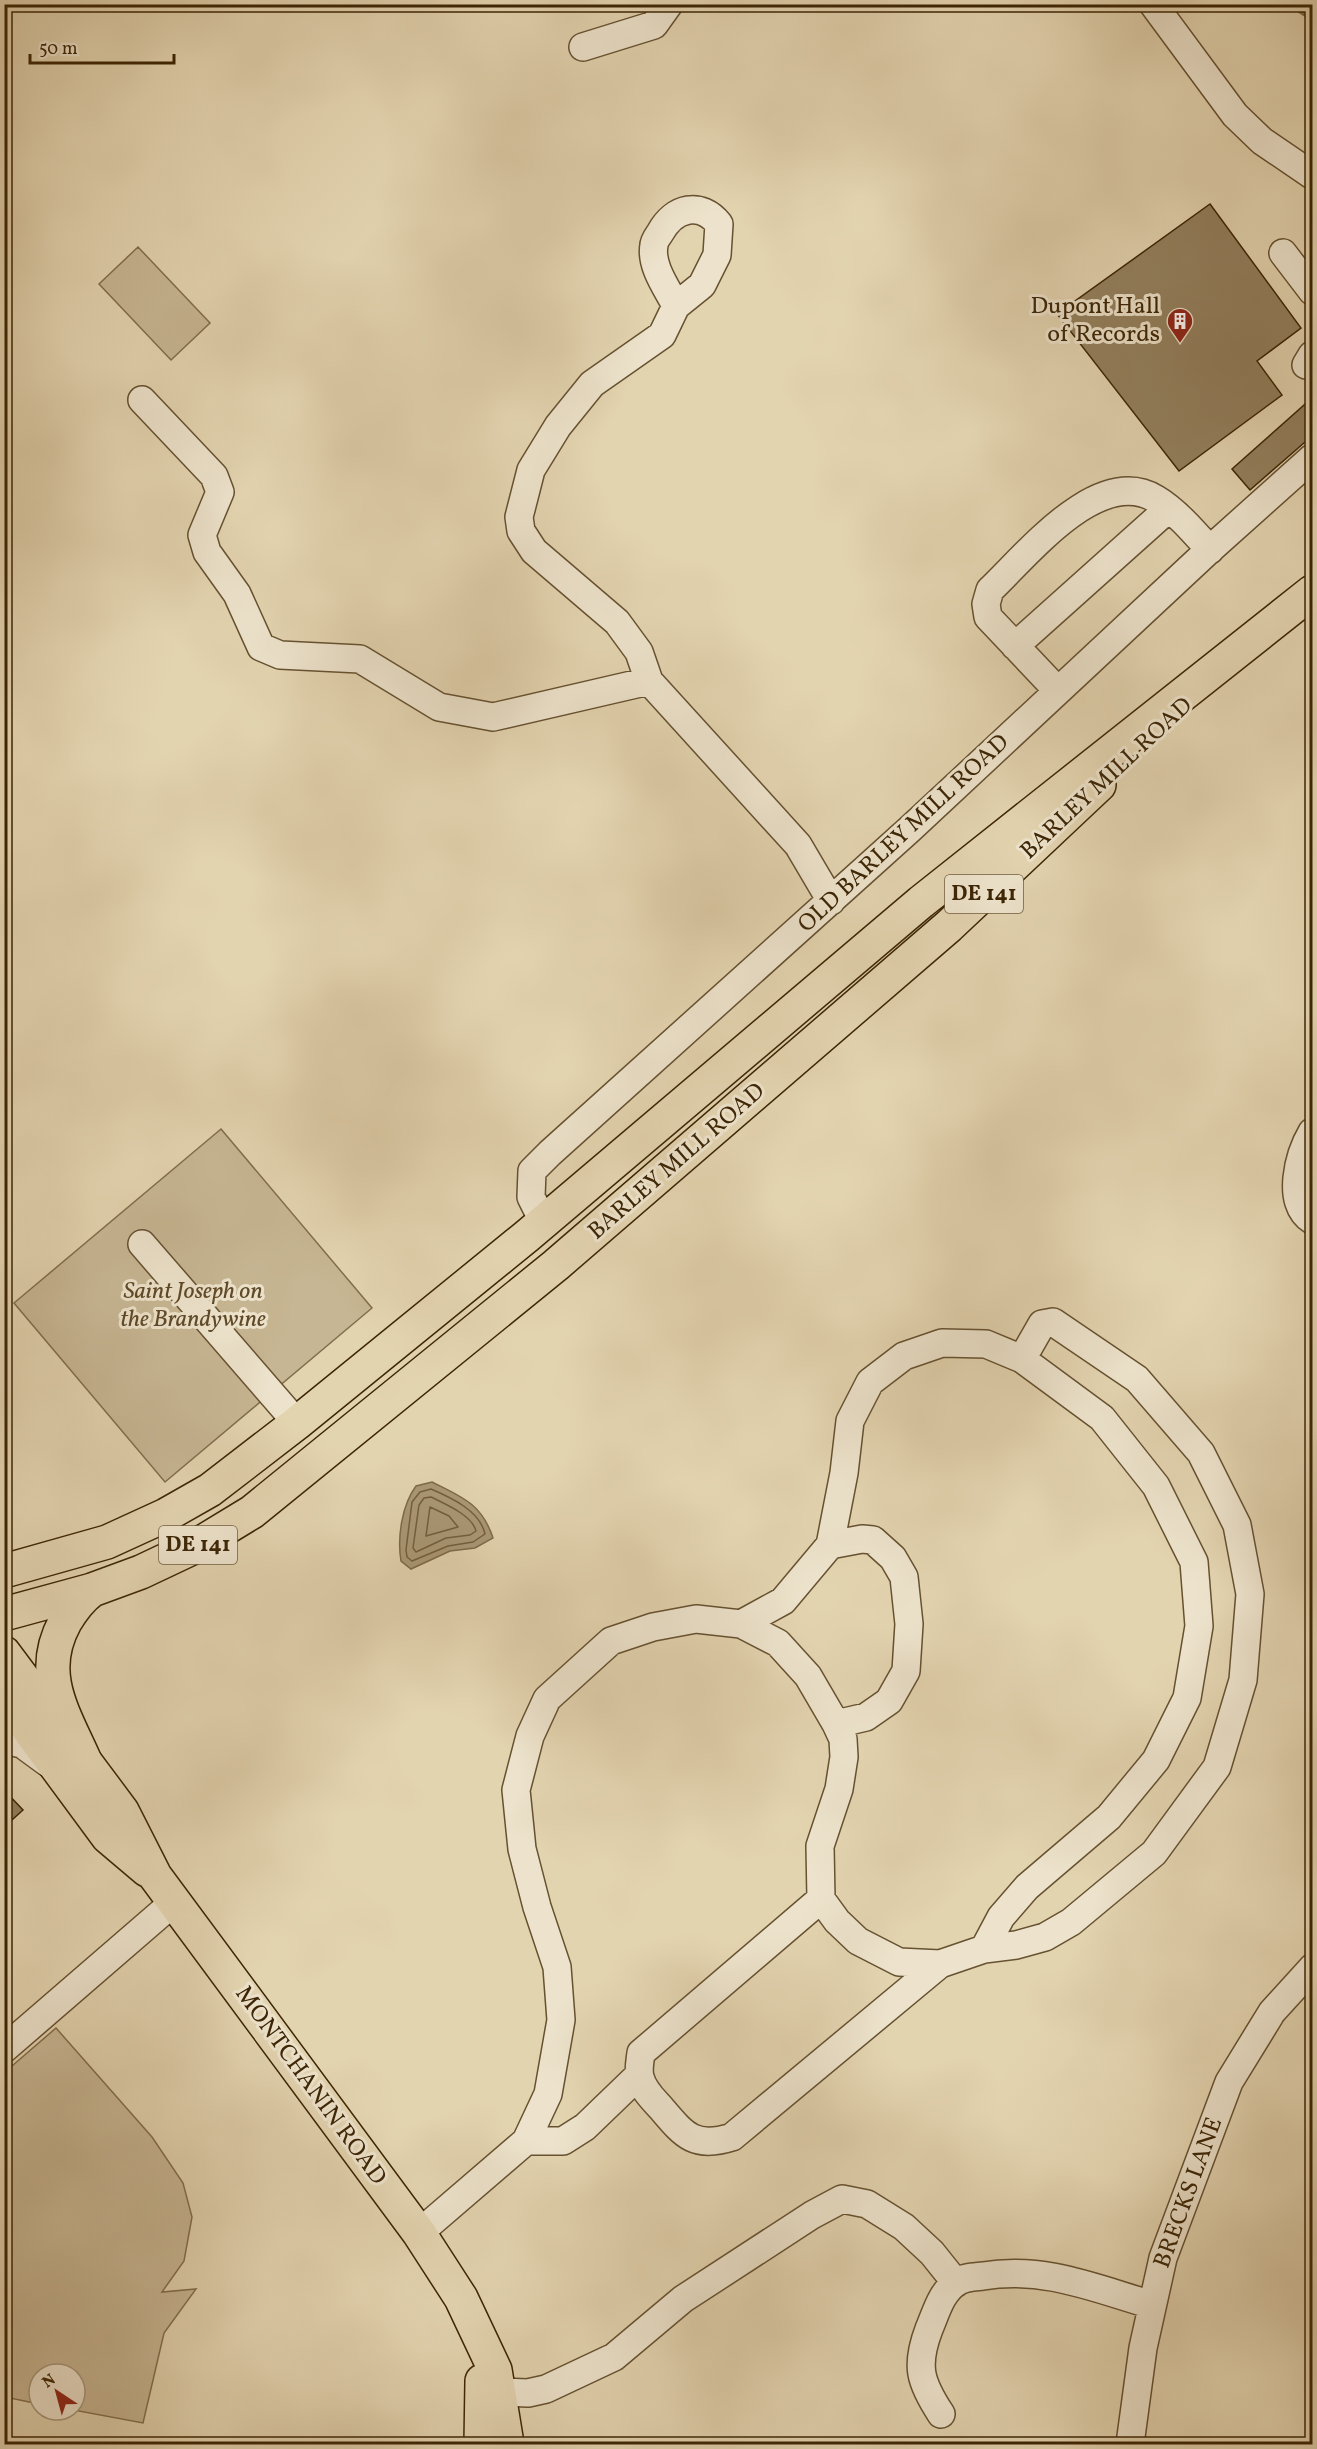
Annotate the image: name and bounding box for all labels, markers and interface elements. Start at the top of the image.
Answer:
scale bar [30,27,174,65]
text: 50 m [39,37,78,62]
place label: Dupont Hall of Records [1030,290,1160,352]
building icon: Dupont Hall of Records [1165,306,1195,344]
street label: BARLEY MILL ROAD [1013,690,1201,868]
street label: OLD BARLEY MILL ROAD [791,727,1017,941]
road number: DE 141 [945,875,1023,913]
street label: BARLEY MILL ROAD [581,1076,773,1248]
park label: Saint Joseph on the Brandywine [120,1275,266,1337]
road number: DE 141 [159,1526,237,1564]
street label: MONTCHANIN ROAD [226,1979,394,2193]
street label: BRECKS LANE [1146,2113,1232,2273]
north arrow [27,2362,87,2422]
text: N [38,2369,61,2394]

